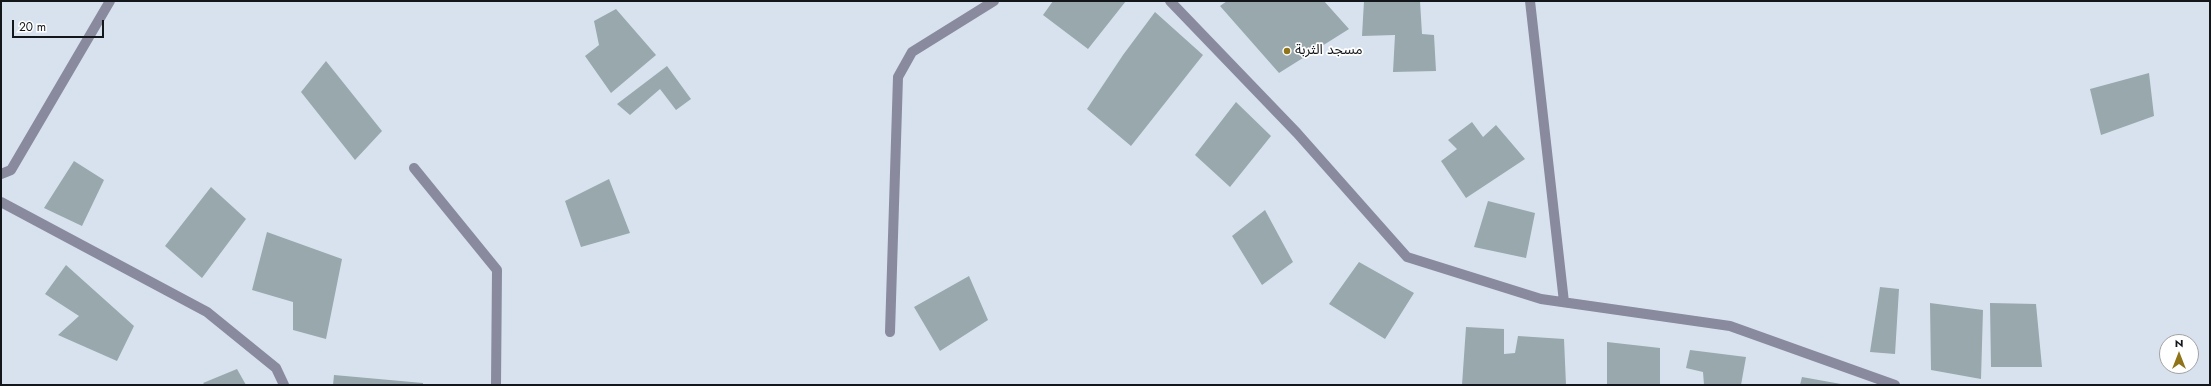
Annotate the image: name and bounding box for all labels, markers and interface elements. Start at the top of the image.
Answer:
scale bar [14,12,106,38]
text: 20 m [19,18,46,36]
place label: مسجد الثربة [1295,43,1363,59]
marker: مسجد الثربة [1282,46,1292,56]
north arrow [2159,334,2199,374]
text: N [2175,335,2183,351]

